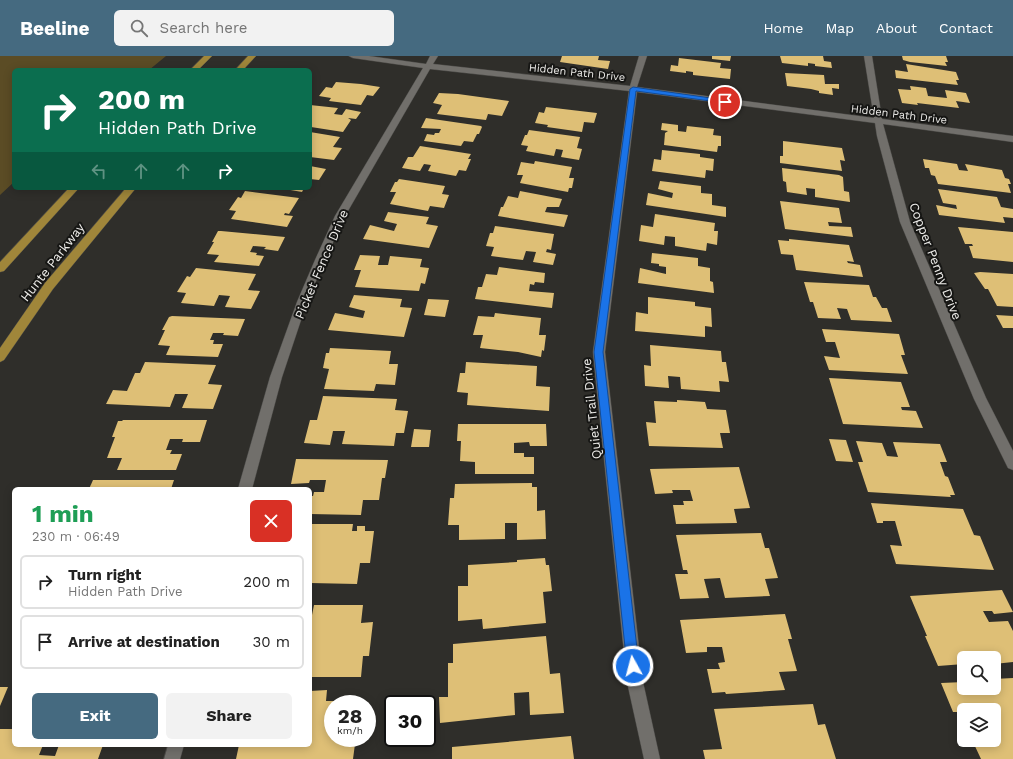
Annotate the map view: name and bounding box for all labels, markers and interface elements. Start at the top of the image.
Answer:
search box [114,10,394,46]
text: Beeline [20,17,90,40]
icon: search [128,17,150,39]
text: Search here [160,19,247,37]
text: Home [763,20,803,36]
text: Map [825,20,854,36]
text: About [876,20,917,36]
text: Contact [939,20,993,36]
street label: Hidden Path Drive [528,61,626,84]
text: 200 m [98,83,185,116]
icon: right [32,84,84,136]
pin [708,85,742,119]
icon: arrive [714,91,736,113]
street label: Hidden Path Drive [850,102,948,127]
text: Hidden Path Drive [98,117,257,138]
icon: left [88,160,110,182]
icon: ahead [130,160,152,182]
icon: ahead [172,160,194,182]
icon: right [214,160,236,182]
street label: Copper Penny Drive [906,200,965,322]
street label: Picket Fence Drive [292,207,351,321]
street label: Hunte Parkway [17,220,88,304]
street label: Quiet Trail Drive [579,358,604,460]
text: 1 min [32,500,94,528]
button: close [250,500,292,542]
text: 230 m · 06:49 [32,529,120,544]
text: Turn right [68,566,141,584]
icon: right [34,571,56,593]
text: 200 m [243,573,290,591]
text: Hidden Path Drive [68,584,183,599]
icon: arrive [34,631,56,653]
text: Arrive at destination [68,633,220,651]
text: 30 m [253,633,290,651]
position arrow [612,645,654,687]
map controls [957,651,1001,747]
button: search [957,651,1001,695]
button: Exit [32,693,158,739]
button: Share [166,693,292,739]
speed limit sign: 30 [384,695,436,747]
button: layers [957,703,1001,747]
text: 28 [338,704,362,728]
text: km/h [337,725,363,736]

